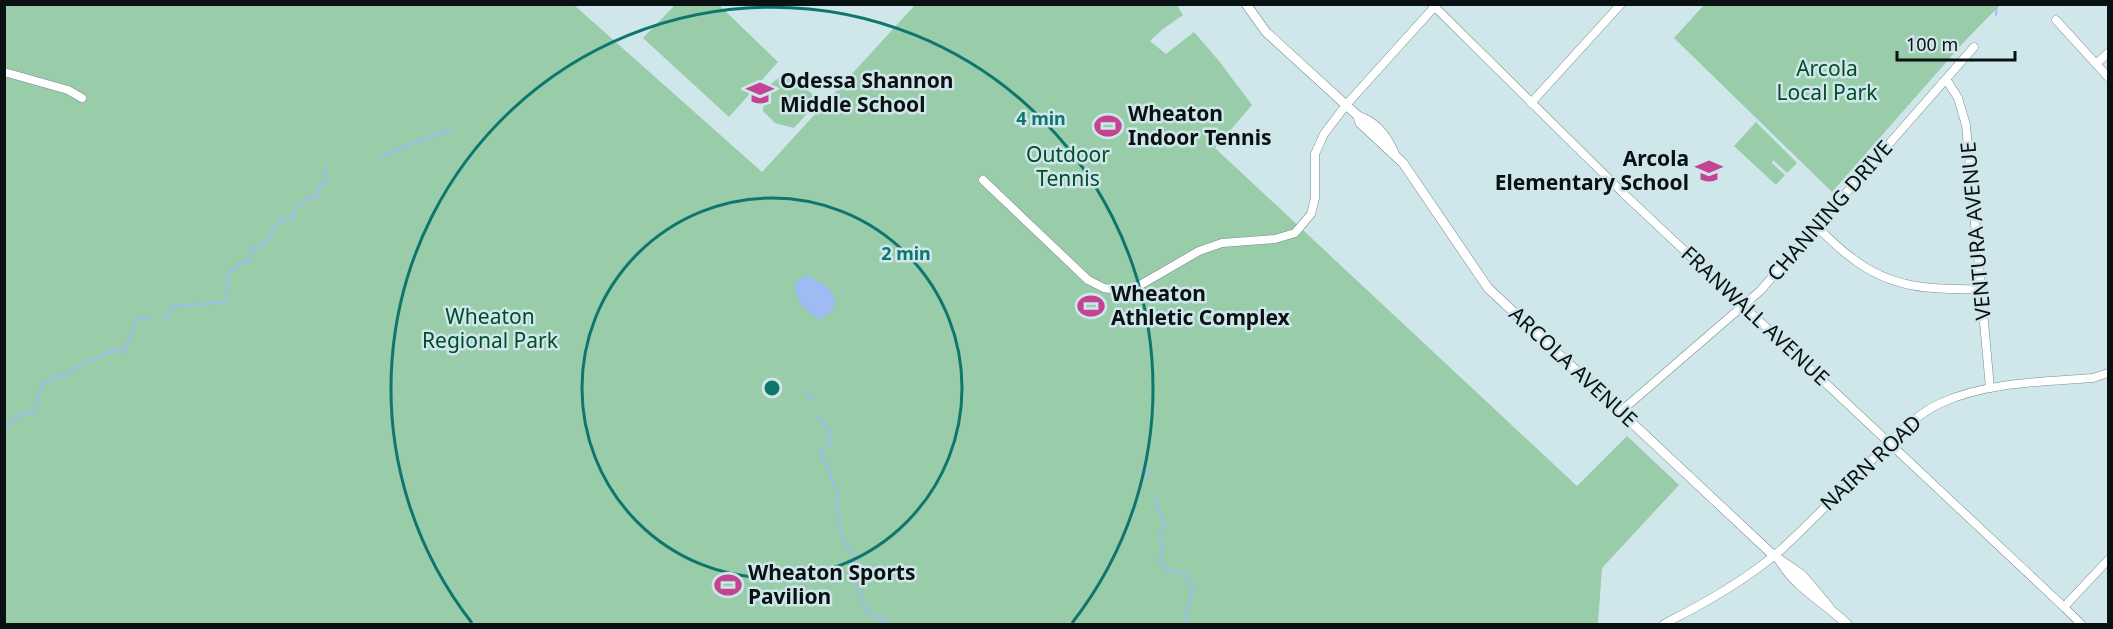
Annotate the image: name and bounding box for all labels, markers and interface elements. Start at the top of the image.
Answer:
scale bar [1897,24,2016,62]
text: 100 m [1906,32,1958,56]
park label: Arcola Local Park [1777,54,1878,106]
place label: Odessa Shannon Middle School [780,66,953,118]
school or university icon: Odessa Shannon Middle School [745,78,775,108]
place label: Wheaton Indoor Tennis [1128,99,1272,151]
text: 4 min [1016,106,1066,130]
sports icon: Wheaton Indoor Tennis [1093,111,1123,141]
street label: CHANNING DRIVE [1760,134,1898,287]
park label: Outdoor Tennis [1026,140,1110,192]
street label: VENTURA AVENUE [1953,141,1997,321]
place label: Arcola Elementary School [1495,144,1689,196]
school or university icon: Arcola Elementary School [1694,156,1724,186]
street label: FRANWALL AVENUE [1676,239,1836,391]
text: 2 min [881,241,931,265]
place label: Wheaton Athletic Complex [1111,279,1291,331]
sports icon: Wheaton Athletic Complex [1076,291,1106,321]
street label: ARCOLA AVENUE [1504,300,1644,433]
park label: Wheaton Regional Park [422,302,559,354]
centre of rings [762,378,782,398]
street label: NAIRN ROAD [1814,408,1927,516]
place label: Wheaton Sports Pavilion [748,558,915,610]
sports icon: Wheaton Sports Pavilion [713,570,743,600]

